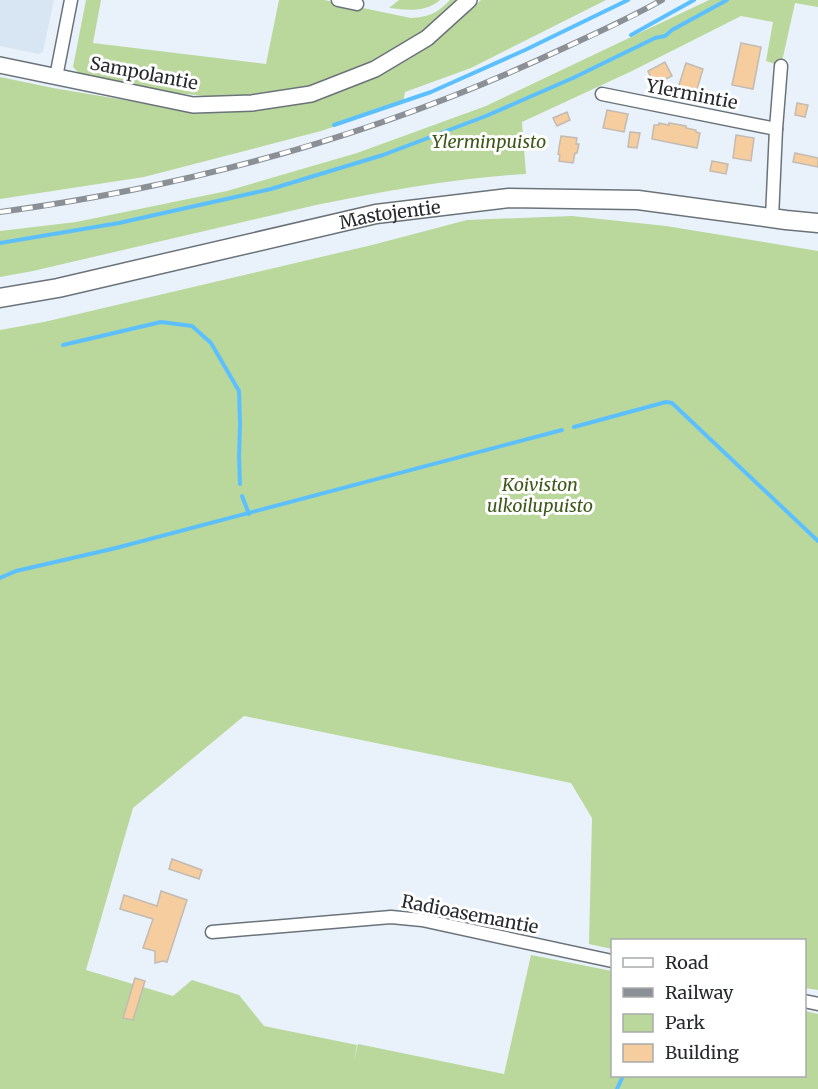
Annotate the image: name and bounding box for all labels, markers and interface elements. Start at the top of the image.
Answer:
street label: Sampolantie [88,51,200,95]
street label: Ylermintie [643,74,740,114]
park label: Ylerminpuisto [432,130,546,153]
street label: Mastojentie [337,195,442,234]
park label: Koiviston ulkoilupuisto [487,473,593,517]
street label: Radioasemantie [399,889,541,939]
legend [611,939,806,1077]
text: Road [665,951,709,974]
text: Railway [665,981,734,1004]
text: Park [665,1011,706,1034]
text: Building [665,1041,739,1064]

